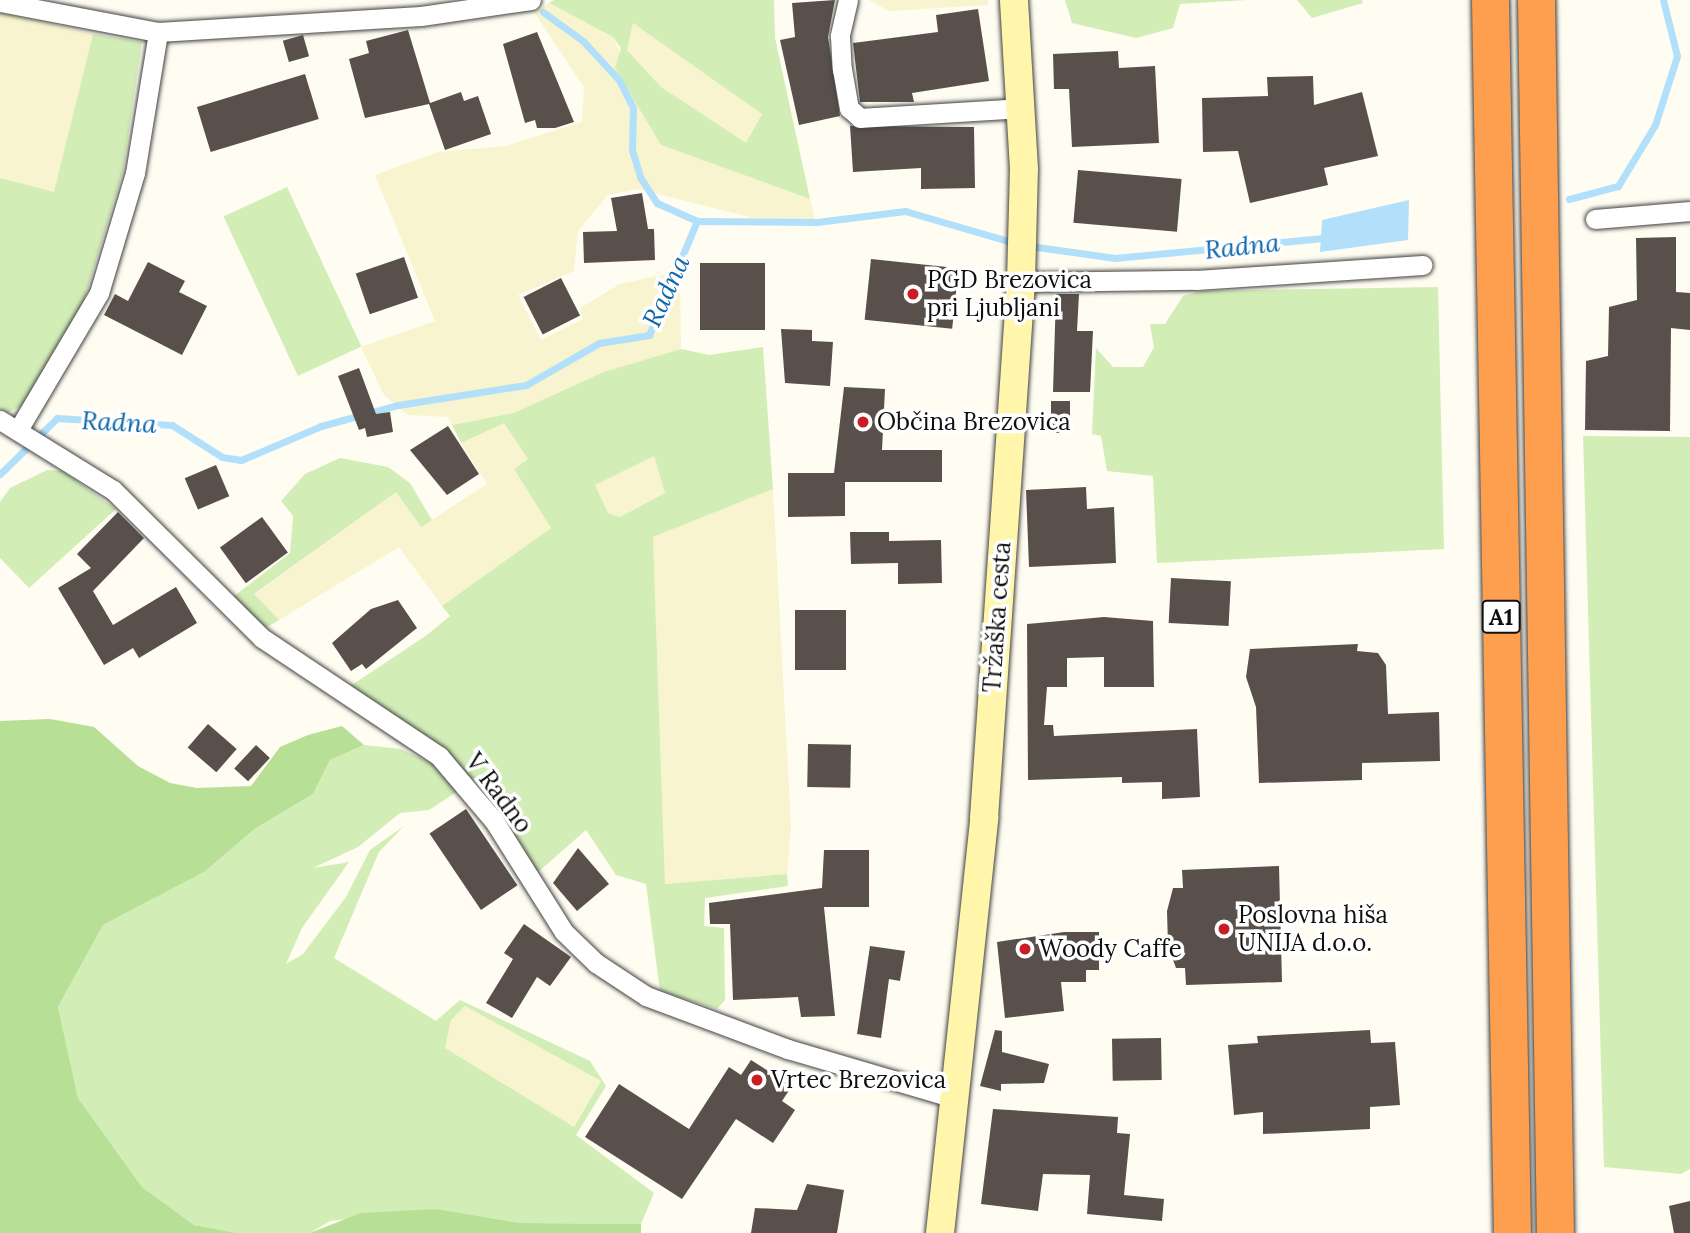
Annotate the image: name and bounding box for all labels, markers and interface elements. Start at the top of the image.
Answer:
water label: Radna [1203,227,1281,265]
water label: Radna [636,250,696,332]
place label: PGD Brezovica pri Ljubljani [927,266,1092,322]
marker: PGD Brezovica pri Ljubljani [905,286,921,302]
water label: Radna [81,404,157,440]
place label: Občina Brezovica [877,408,1071,436]
marker: Občina Brezovica [855,414,871,430]
street label: Tržaška cesta [977,541,1017,693]
road number: A1 [1480,597,1522,636]
street label: V Radno [460,747,538,839]
place label: Poslovna hiša UNIJA d.o.o. [1238,901,1388,957]
marker: Poslovna hiša UNIJA d.o.o. [1216,921,1232,937]
place label: Woody Caffe [1039,935,1182,963]
marker: Woody Caffe [1017,941,1033,957]
place label: Vrtec Brezovica [771,1066,946,1094]
marker: Vrtec Brezovica [749,1072,765,1088]

